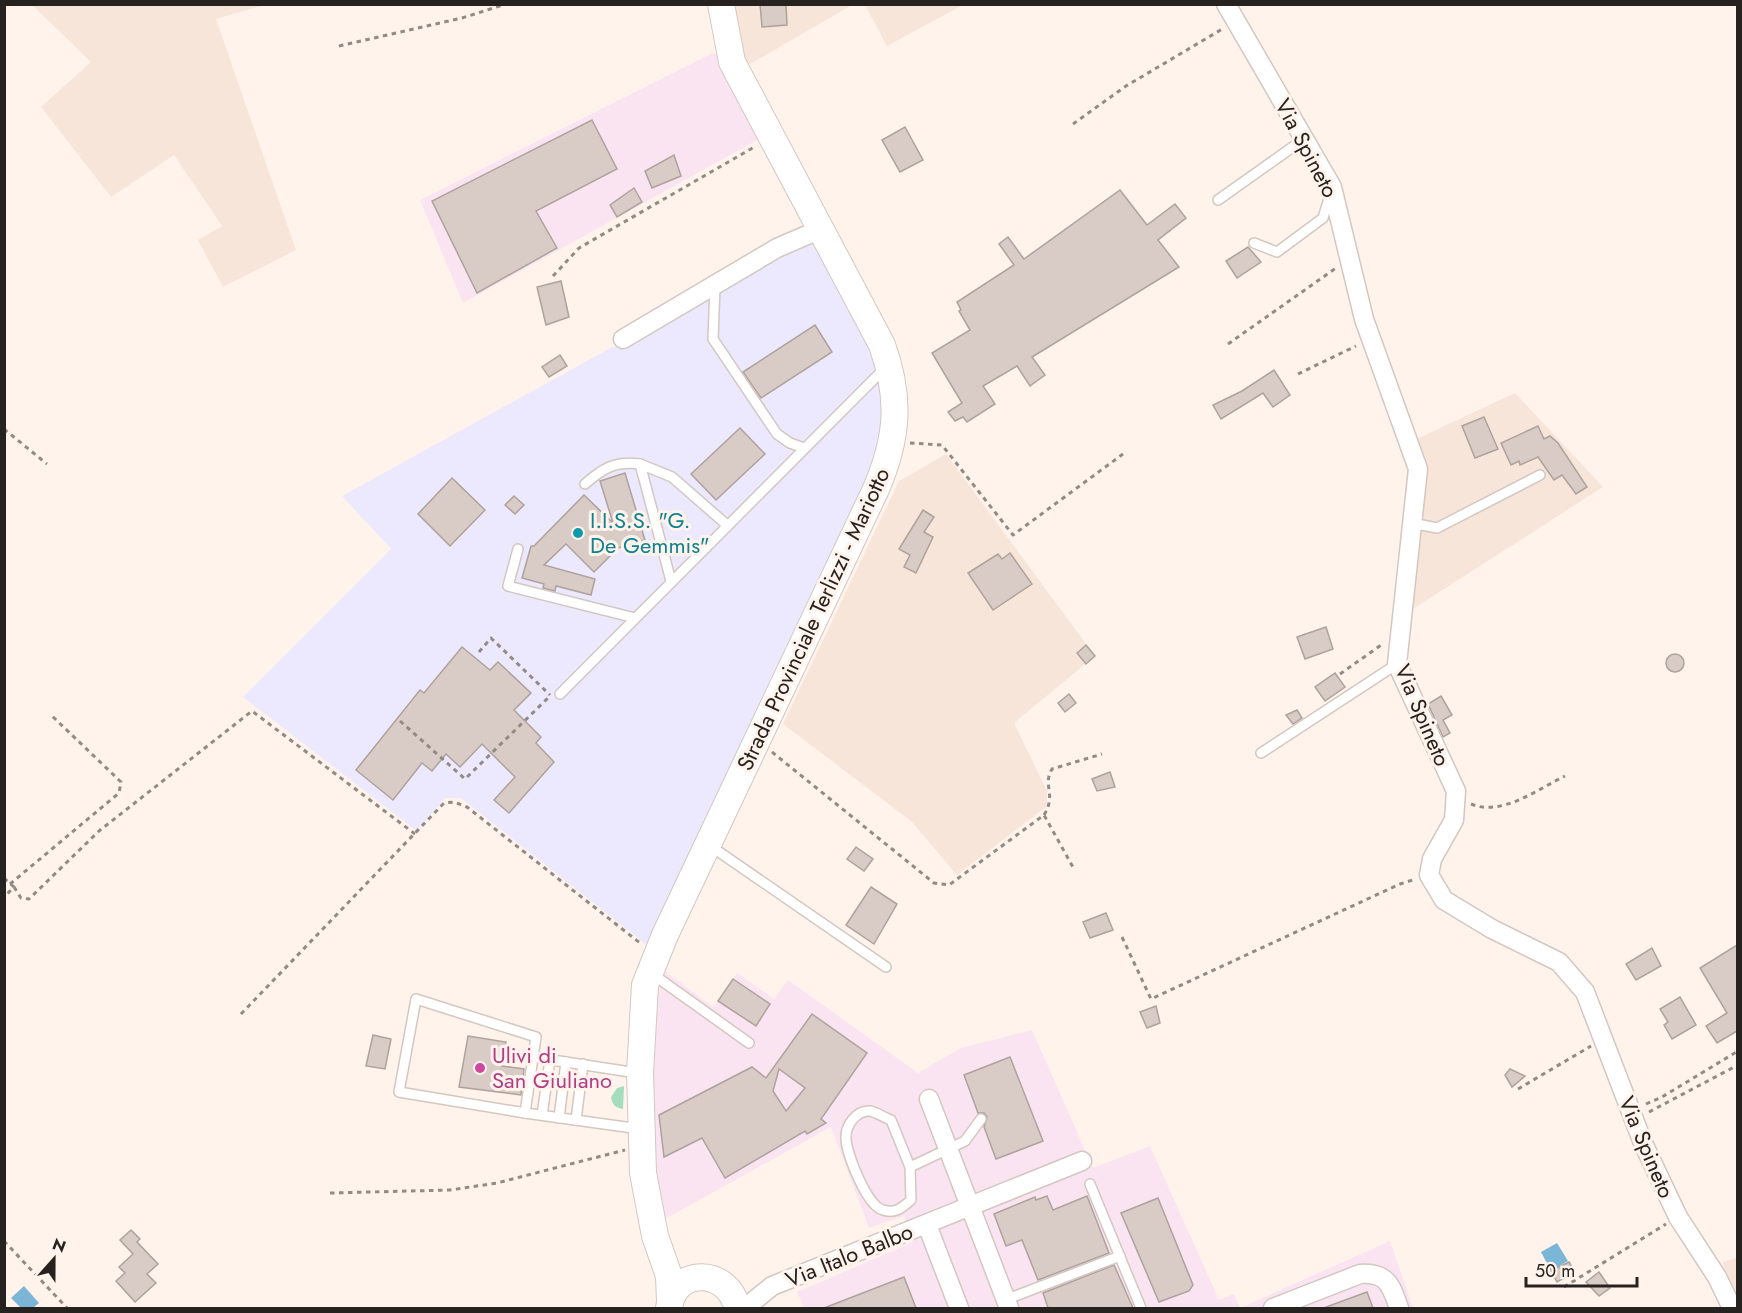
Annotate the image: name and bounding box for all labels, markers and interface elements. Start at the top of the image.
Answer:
street label: Via Spineto [1268,93,1346,203]
street label: Strada Provinciale Terlizzi - Mariotto [729,462,897,776]
place label: I.I.S.S. "G. De Gemmis" [590,504,710,561]
marker: I.I.S.S. "G. De Gemmis" [571,526,585,540]
street label: Via Spineto [1387,659,1459,771]
place label: Ulivi di San Giuliano [492,1039,612,1096]
marker: Ulivi di San Giuliano [473,1061,487,1075]
street label: Via Spineto [1611,1091,1683,1203]
street label: Via Italo Balbo [781,1215,917,1295]
north arrow [24,1229,84,1289]
text: N [49,1232,69,1258]
scale bar [1526,1250,1637,1288]
text: 50 m [1535,1258,1575,1284]

